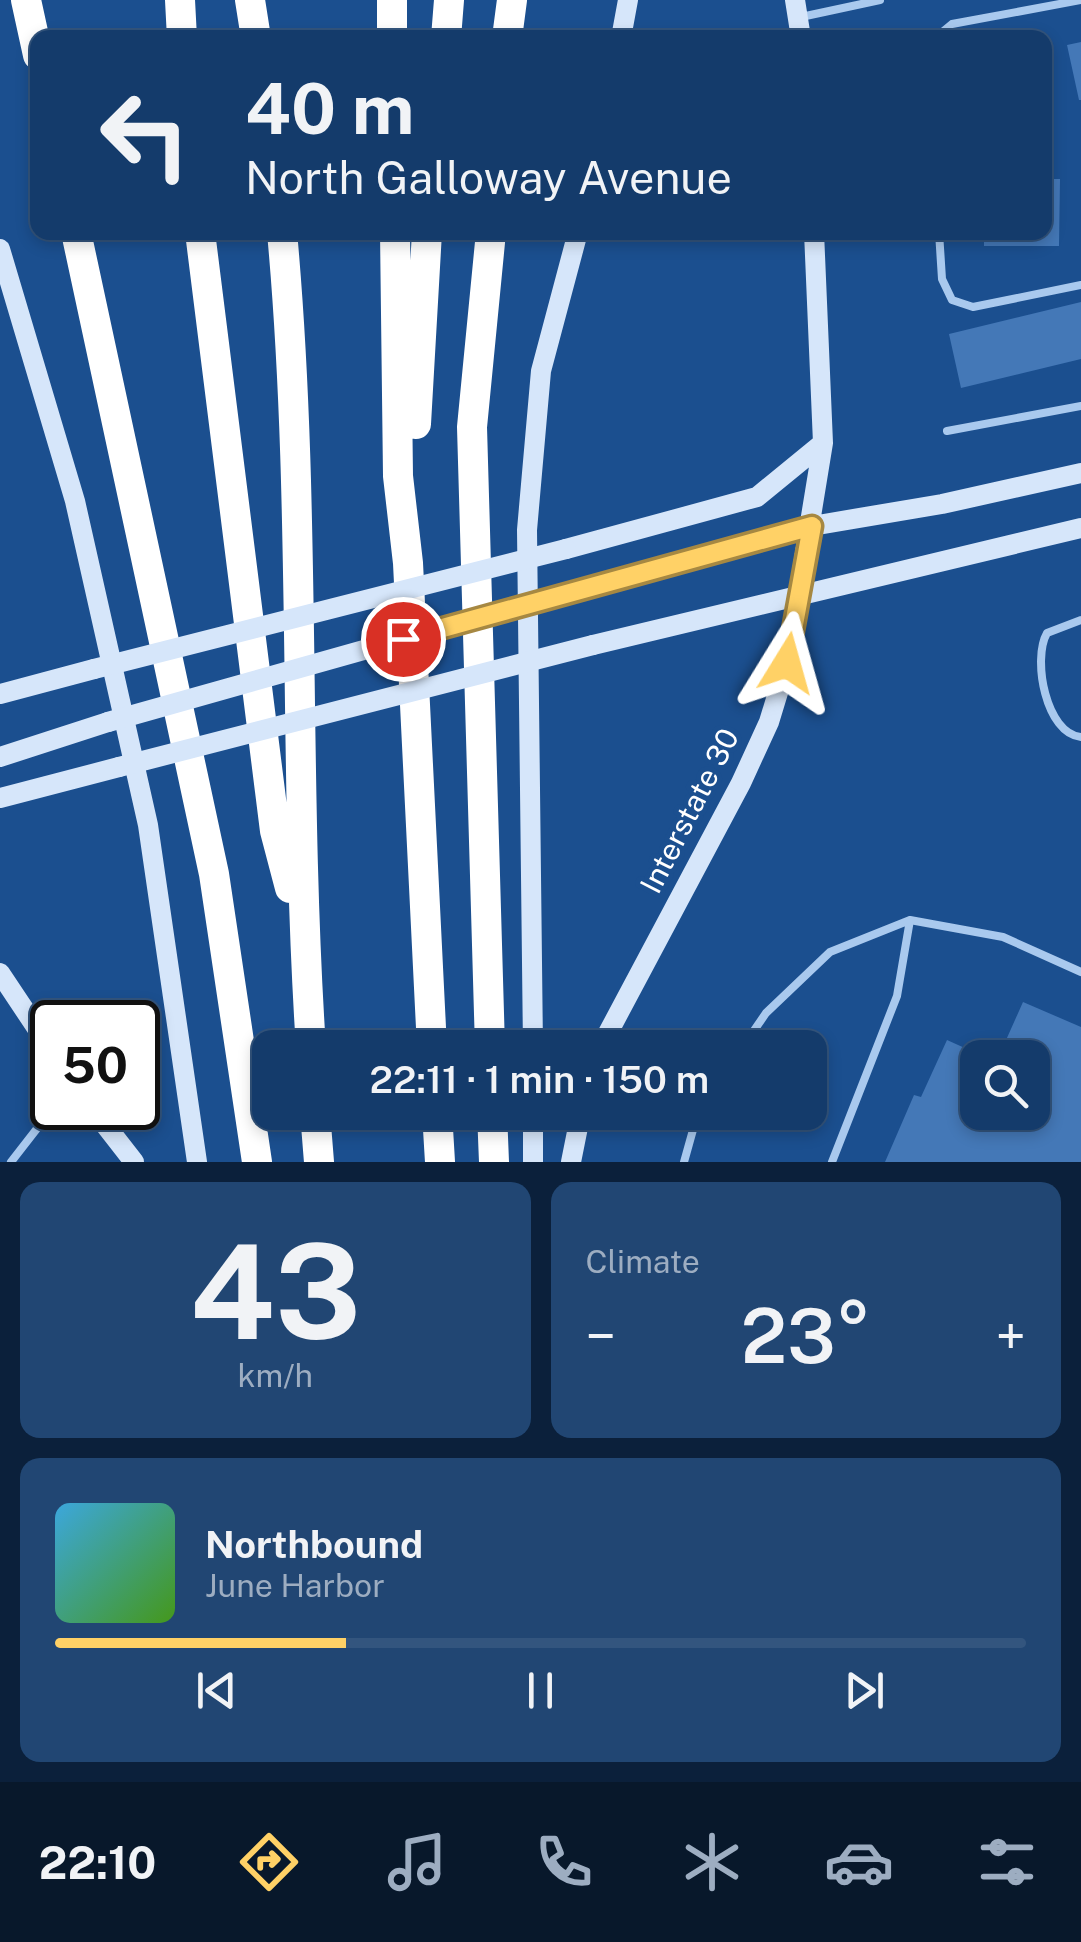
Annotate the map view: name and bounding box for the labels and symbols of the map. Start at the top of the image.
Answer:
pin [361,597,446,682]
position arrow [735,611,839,715]
street label: Interstate 30 [632,722,746,899]
speed limit sign: 50 [30,1000,160,1130]

